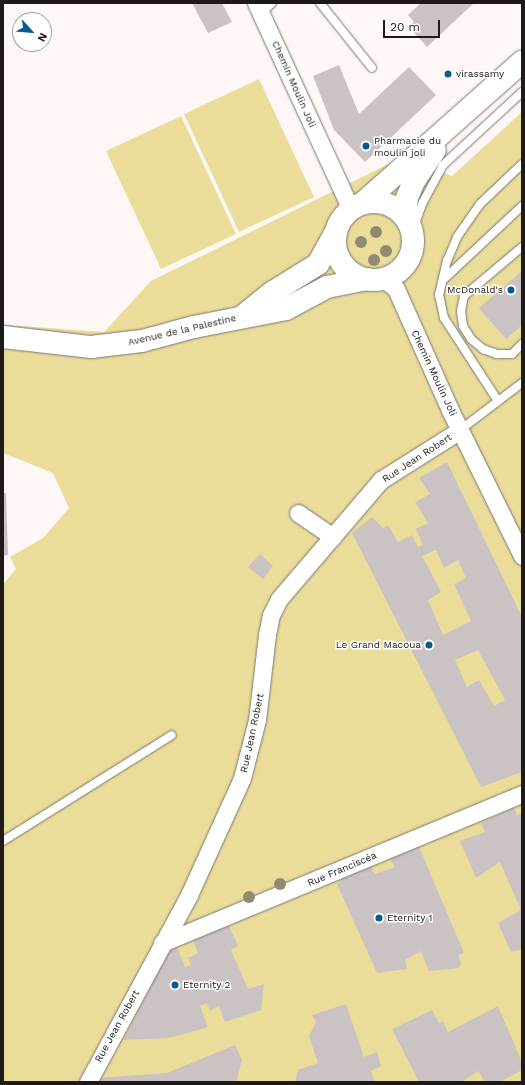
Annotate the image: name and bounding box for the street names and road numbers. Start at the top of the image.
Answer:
street label: Chemin Moulin Joli [269,39,319,129]
street label: Avenue de la Palestine [127,312,237,348]
street label: Chemin Moulin Joli [409,328,459,418]
street label: Rue Jean Robert [380,431,454,485]
street label: Rue Jean Robert [238,692,266,774]
street label: Rue Franciscéa [306,849,378,889]
street label: Rue Jean Robert [92,988,142,1064]

